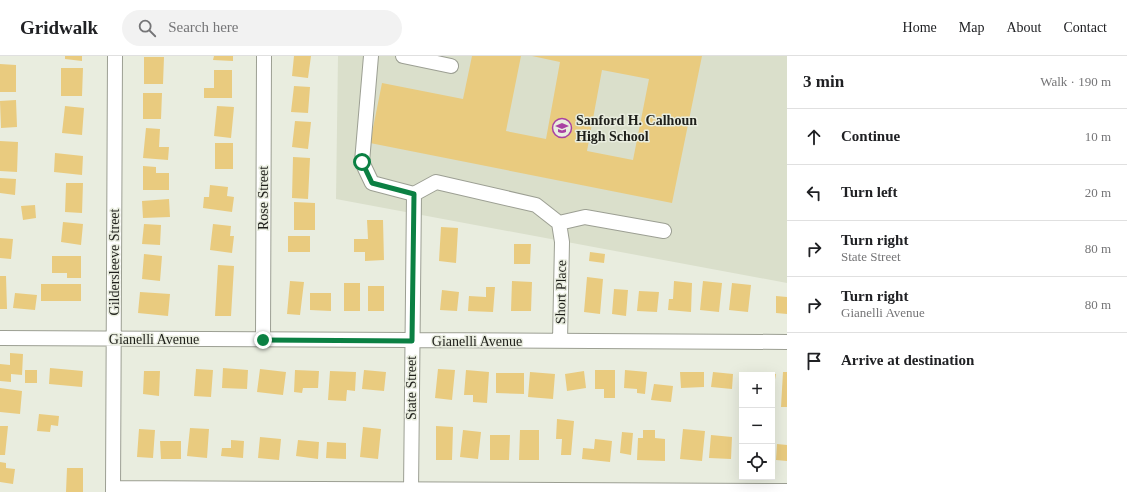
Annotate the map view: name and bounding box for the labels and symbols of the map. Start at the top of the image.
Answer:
place label: Sanford H. Calhoun High School [576,113,697,144]
school or university icon: Sanford H. Calhoun High School [551,117,573,139]
route start [353,153,371,171]
street label: Rose Street [256,166,271,230]
street label: Gildersleeve Street [107,208,122,315]
street label: Short Place [553,260,569,324]
route end [254,331,272,349]
street label: Gianelli Avenue [109,332,199,347]
street label: Gianelli Avenue [432,334,522,349]
street label: State Street [404,356,419,420]

